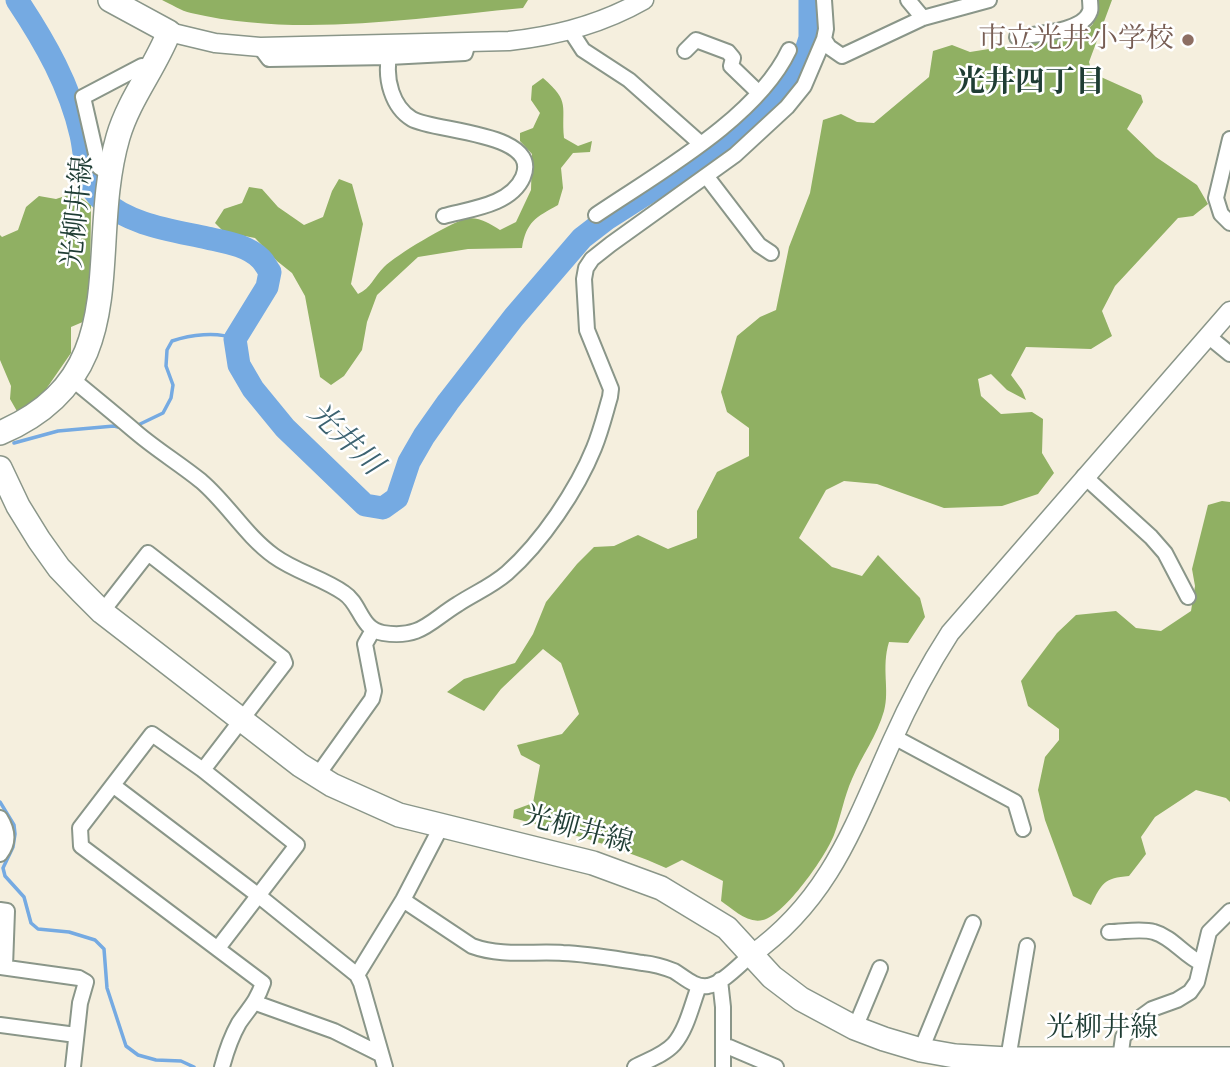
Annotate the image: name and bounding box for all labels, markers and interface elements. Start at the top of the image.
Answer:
place label: 市立光井小学校 [978,23,1174,57]
marker: 市立光井小学校 [1180,32,1196,48]
district label: 光井四丁目 [955,66,1105,102]
street label: 光柳井線 [56,155,102,269]
water label: 光井川 [299,396,389,484]
street label: 光柳井線 [520,800,636,862]
street label: 光柳井線 [1046,1012,1158,1046]

